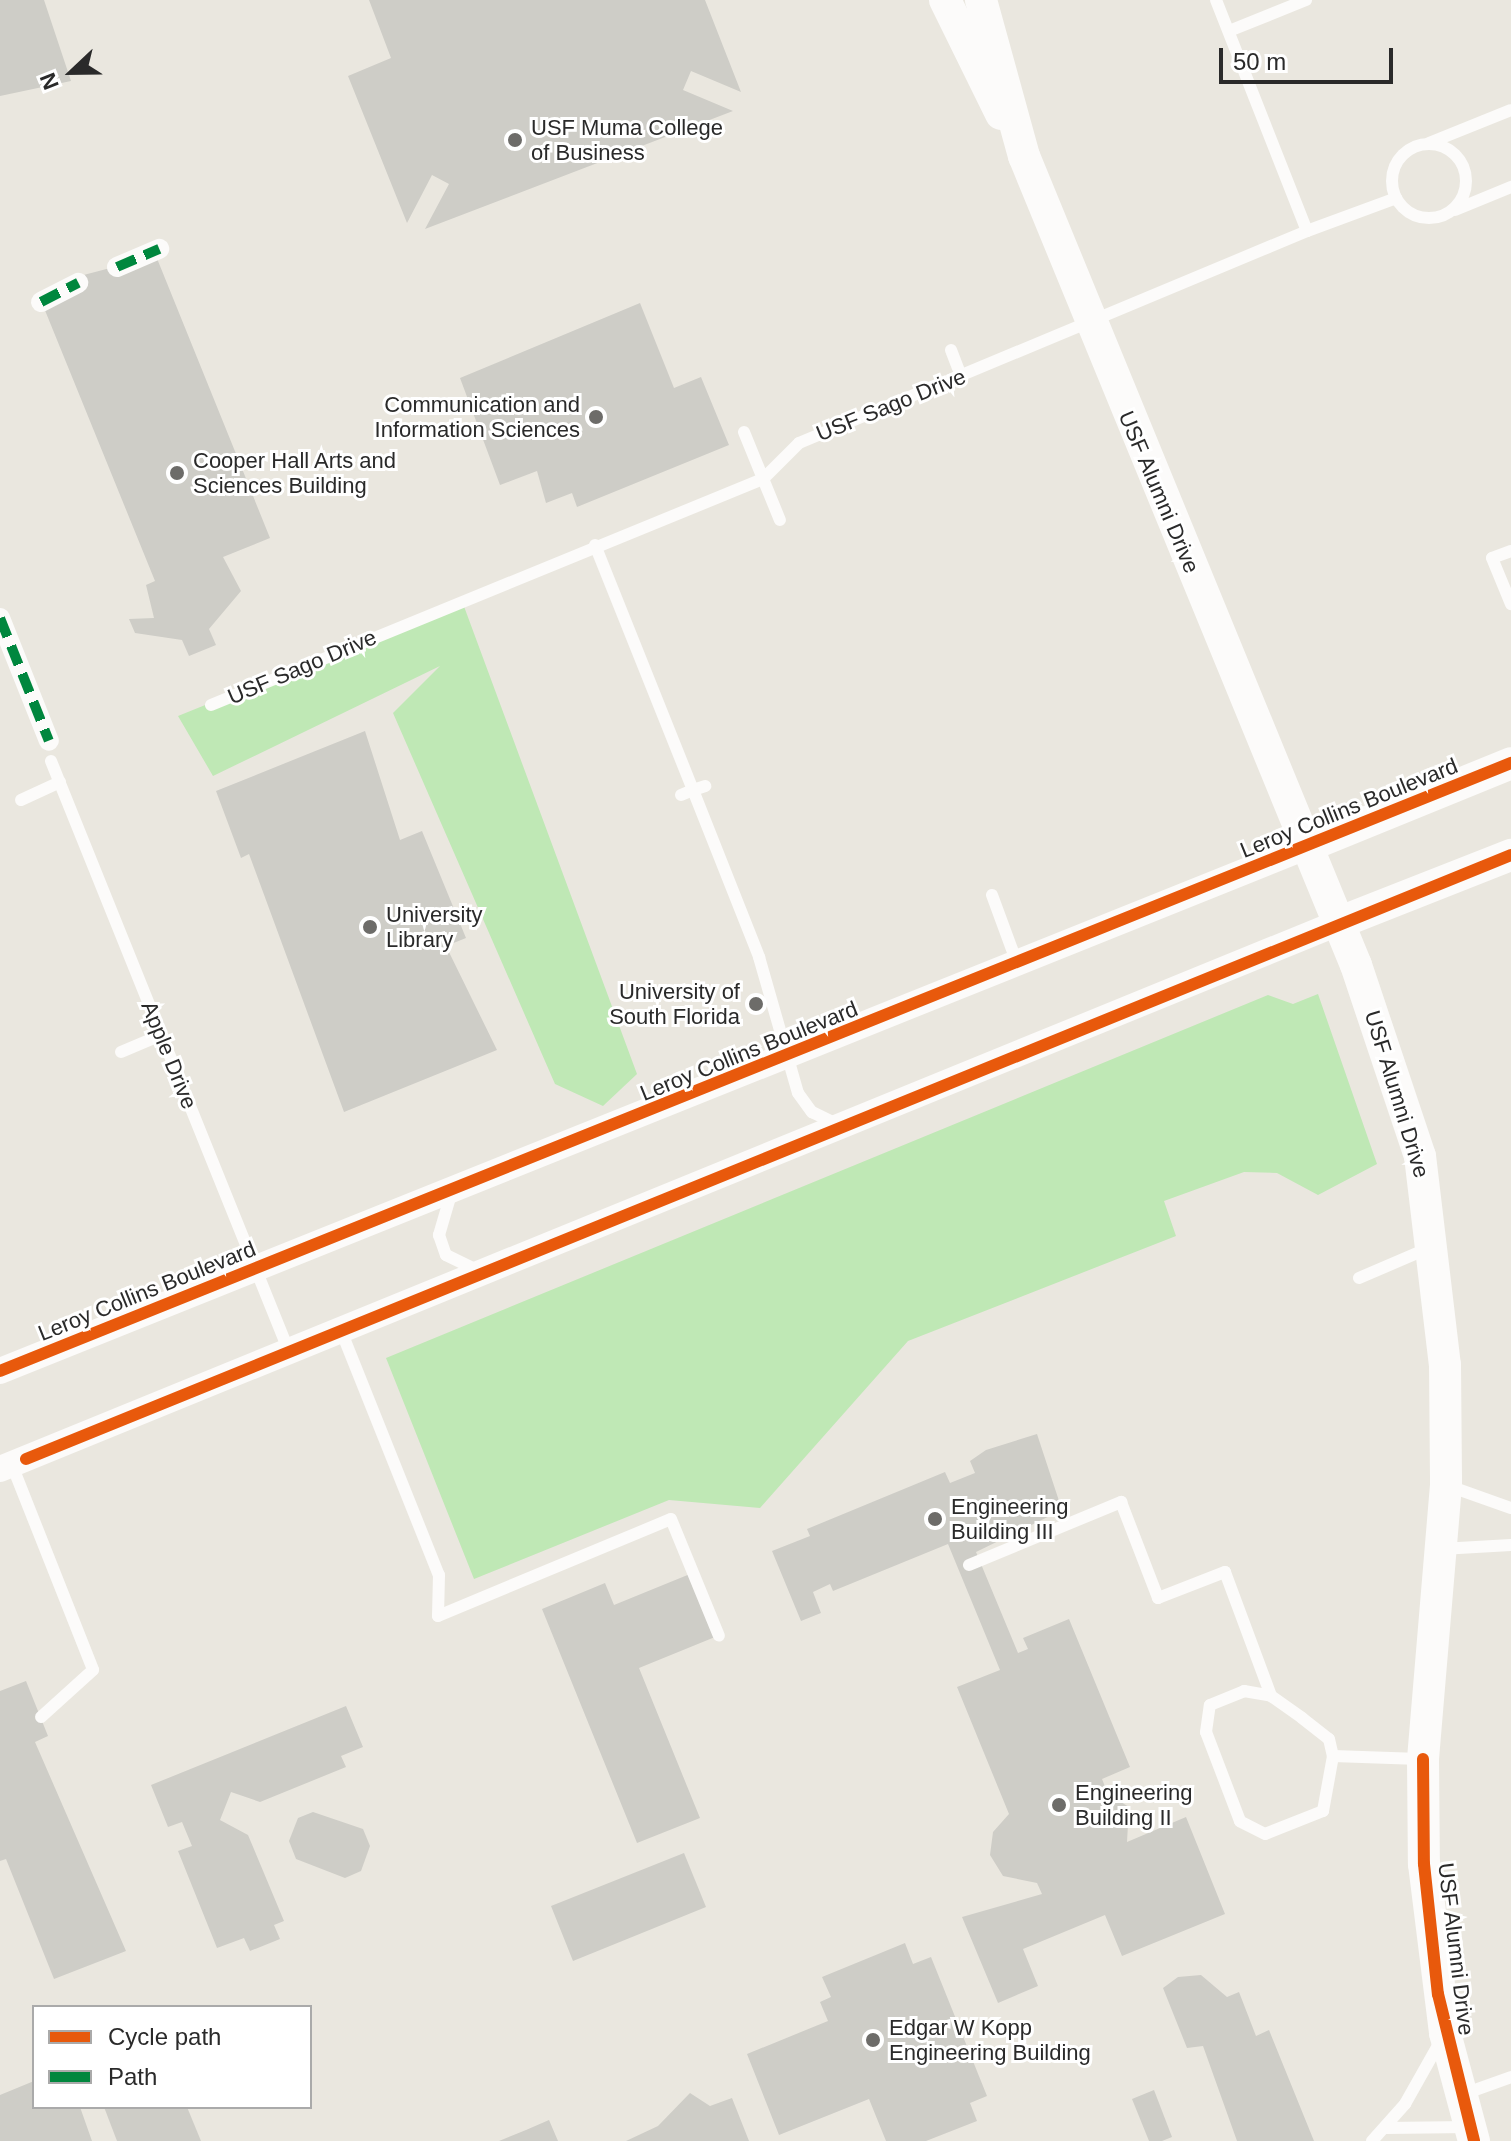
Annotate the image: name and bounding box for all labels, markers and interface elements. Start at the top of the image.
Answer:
north arrow [32,32,112,112]
scale bar [1223,32,1397,82]
text: 50 m [1233,48,1286,75]
text: N [35,69,64,93]
place label: USF Muma College of Business [531,114,723,166]
marker: USF Muma College of Business [506,131,524,149]
street label: USF Sago Drive [812,363,970,447]
place label: Communication and Information Sciences [375,391,580,442]
street label: USF Alumni Drive [1113,406,1205,578]
marker: Communication and Information Sciences [587,408,605,426]
place label: Cooper Hall Arts and Sciences Building [193,447,397,498]
marker: Cooper Hall Arts and Sciences Building [168,464,186,482]
street label: USF Sago Drive [224,624,380,710]
street label: Leroy Collins Boulevard [1236,752,1462,864]
place label: University Library [386,901,483,952]
marker: University Library [361,918,379,936]
place label: University of South Florida [609,978,740,1030]
street label: Leroy Collins Boulevard [636,995,862,1107]
marker: University of South Florida [747,995,765,1013]
street label: Apple Drive [135,997,203,1113]
street label: USF Alumni Drive [1359,1007,1435,1181]
street label: Leroy Collins Boulevard [34,1235,260,1347]
place label: Engineering Building III [951,1493,1068,1544]
marker: Engineering Building III [926,1510,944,1528]
place label: Engineering Building II [1075,1779,1192,1830]
marker: Engineering Building II [1050,1796,1068,1814]
street label: USF Alumni Drive [1432,1861,1480,2037]
legend [32,2005,312,2109]
place label: Edgar W Kopp Engineering Building [889,2014,1091,2066]
text: Cycle path [108,2023,221,2050]
marker: Edgar W Kopp Engineering Building [864,2031,882,2049]
text: Path [108,2063,157,2090]

